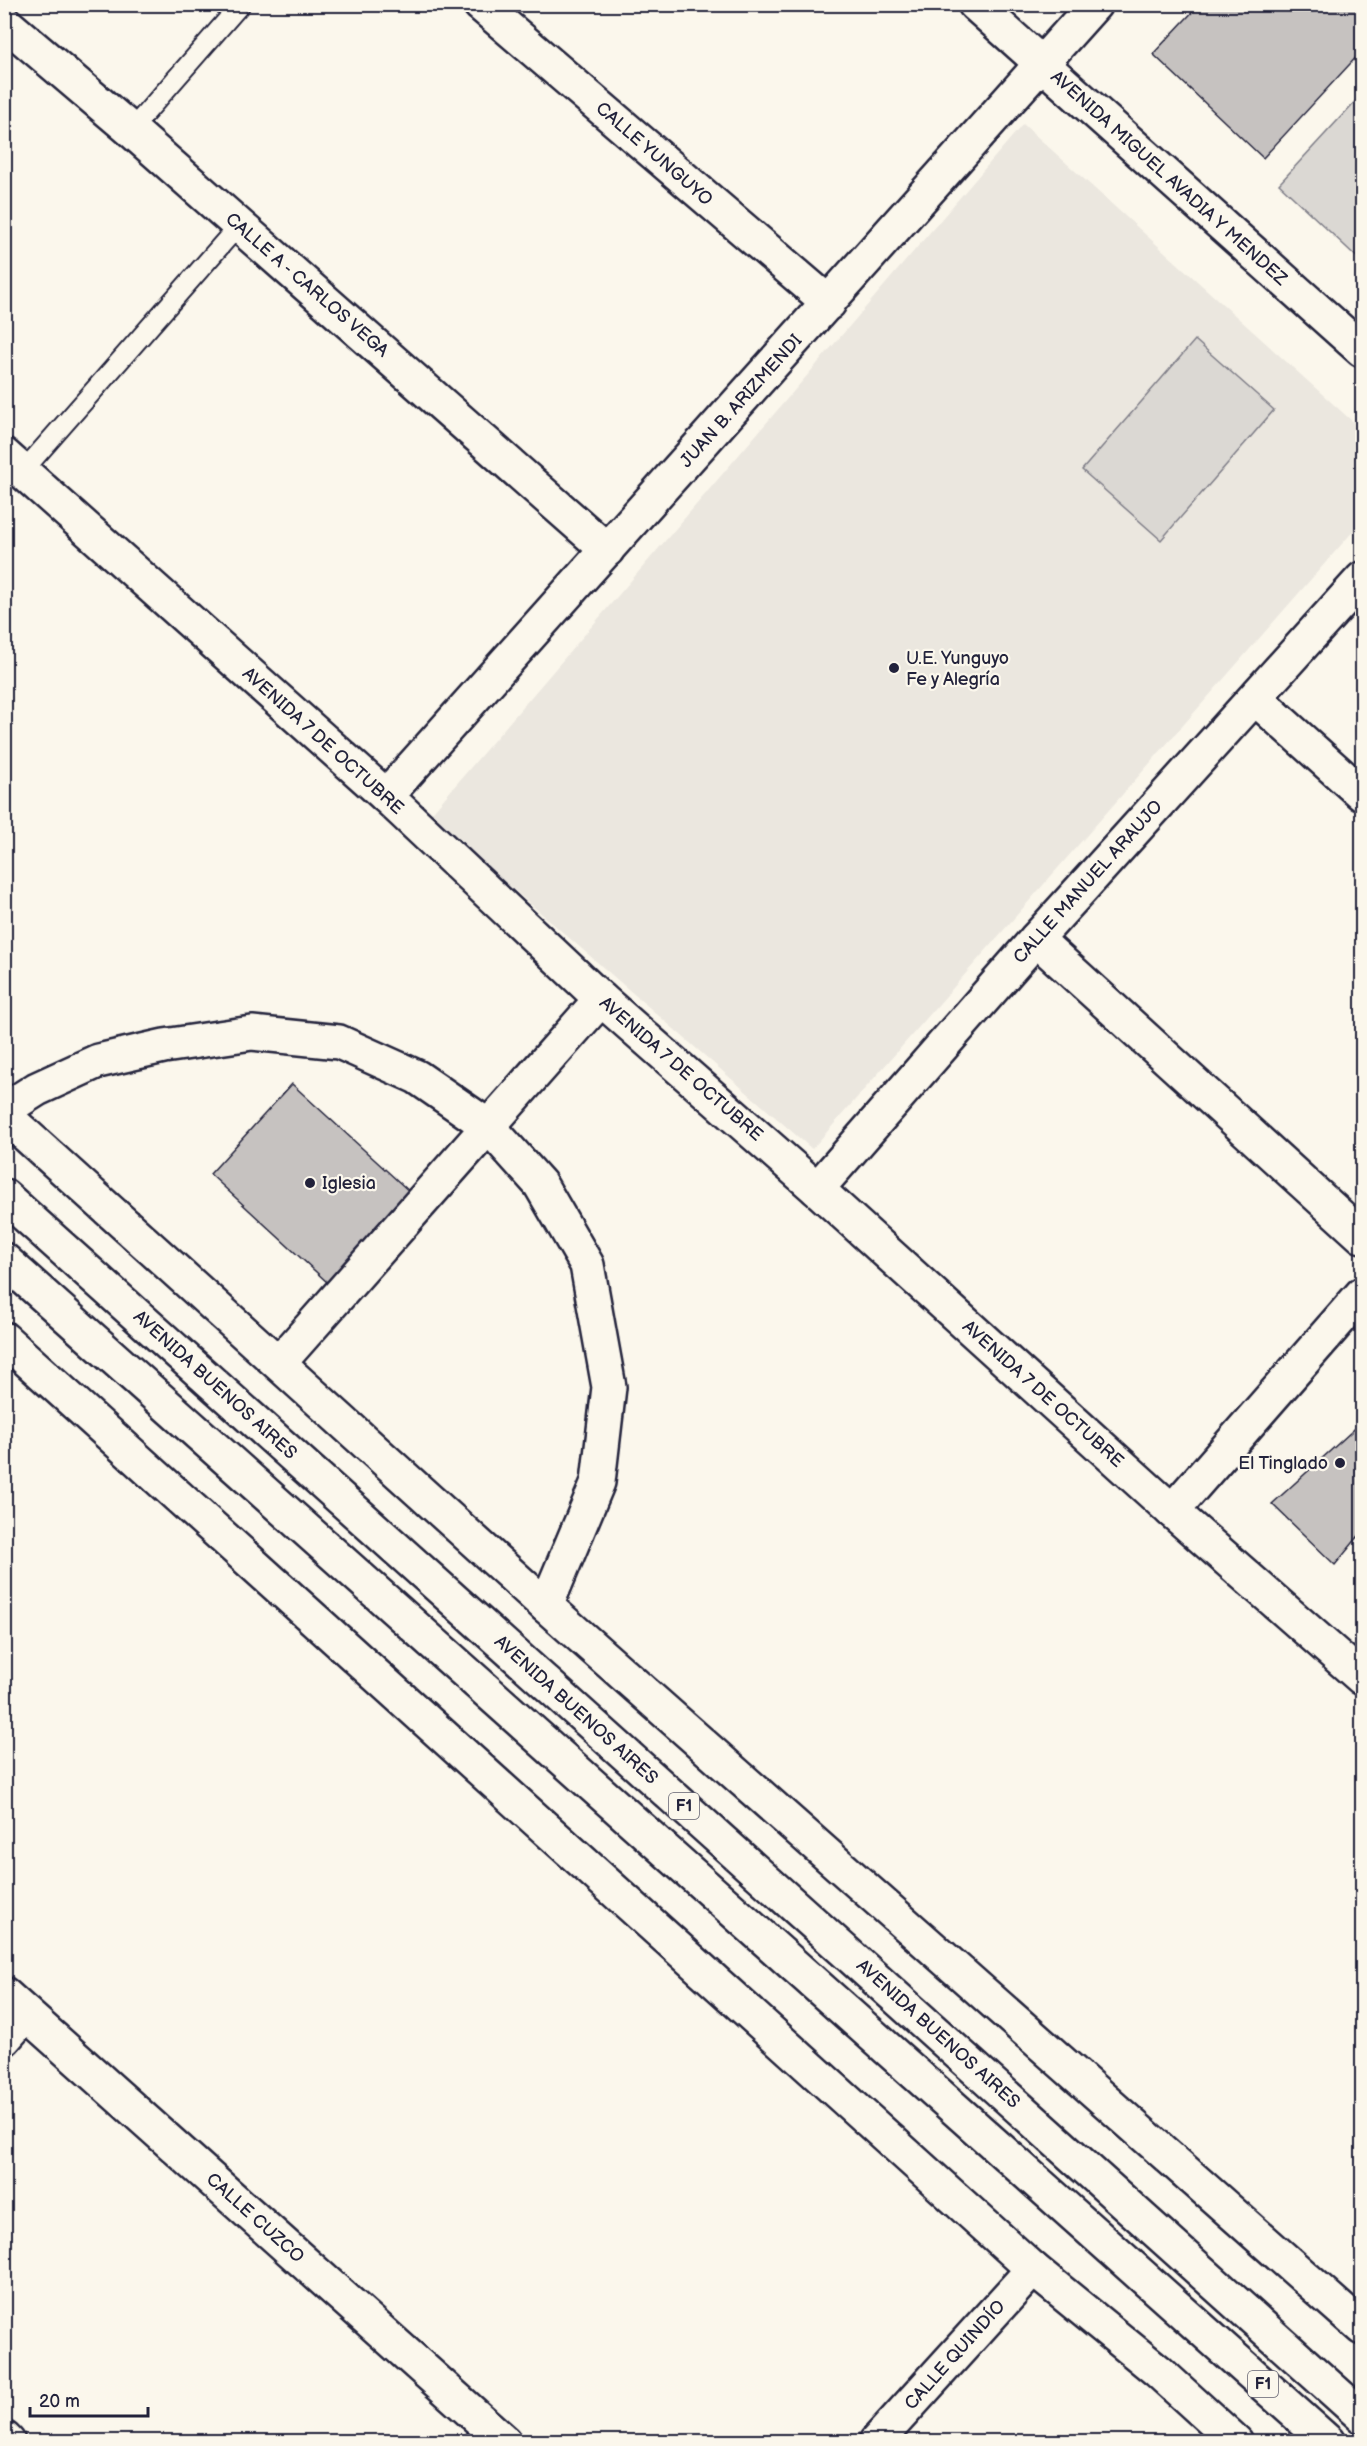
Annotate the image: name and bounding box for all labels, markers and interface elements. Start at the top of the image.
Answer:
street label: AVENIDA MIGUEL AVADIA Y MENDEZ [1047,66,1291,290]
street label: CALLE YUNGUYO [591,98,717,210]
street label: CALLE A - CARLOS VEGA [221,208,393,362]
street label: JUAN B. ARIZMENDI [676,330,806,472]
place label: U.E. Yunguyo Fe y Alegría [906,648,1009,690]
marker: U.E. Yunguyo Fe y Alegría [887,661,901,675]
street label: AVENIDA 7 DE OCTUBRE [238,663,408,819]
street label: CALLE MANUEL ARAUJO [1009,796,1167,968]
street label: AVENIDA 7 DE OCTUBRE [595,992,767,1146]
place label: Iglesia [322,1173,376,1194]
marker: Iglesia [303,1176,317,1190]
street label: AVENIDA BUENOS AIRES [129,1306,301,1464]
street label: AVENIDA 7 DE OCTUBRE [958,1316,1128,1472]
place label: El Tinglado [1238,1453,1328,1474]
marker: El Tinglado [1333,1456,1347,1470]
street label: AVENIDA BUENOS AIRES [490,1631,662,1789]
road number: F1 [669,1793,699,1819]
street label: AVENIDA BUENOS AIRES [852,1955,1024,2113]
street label: CALLE CUZCO [202,2169,308,2267]
street label: CALLE QUINDÍO [899,2295,1010,2414]
road number: F1 [1248,2371,1278,2397]
scale bar [30,2380,148,2418]
text: 20 m [39,2391,80,2412]

